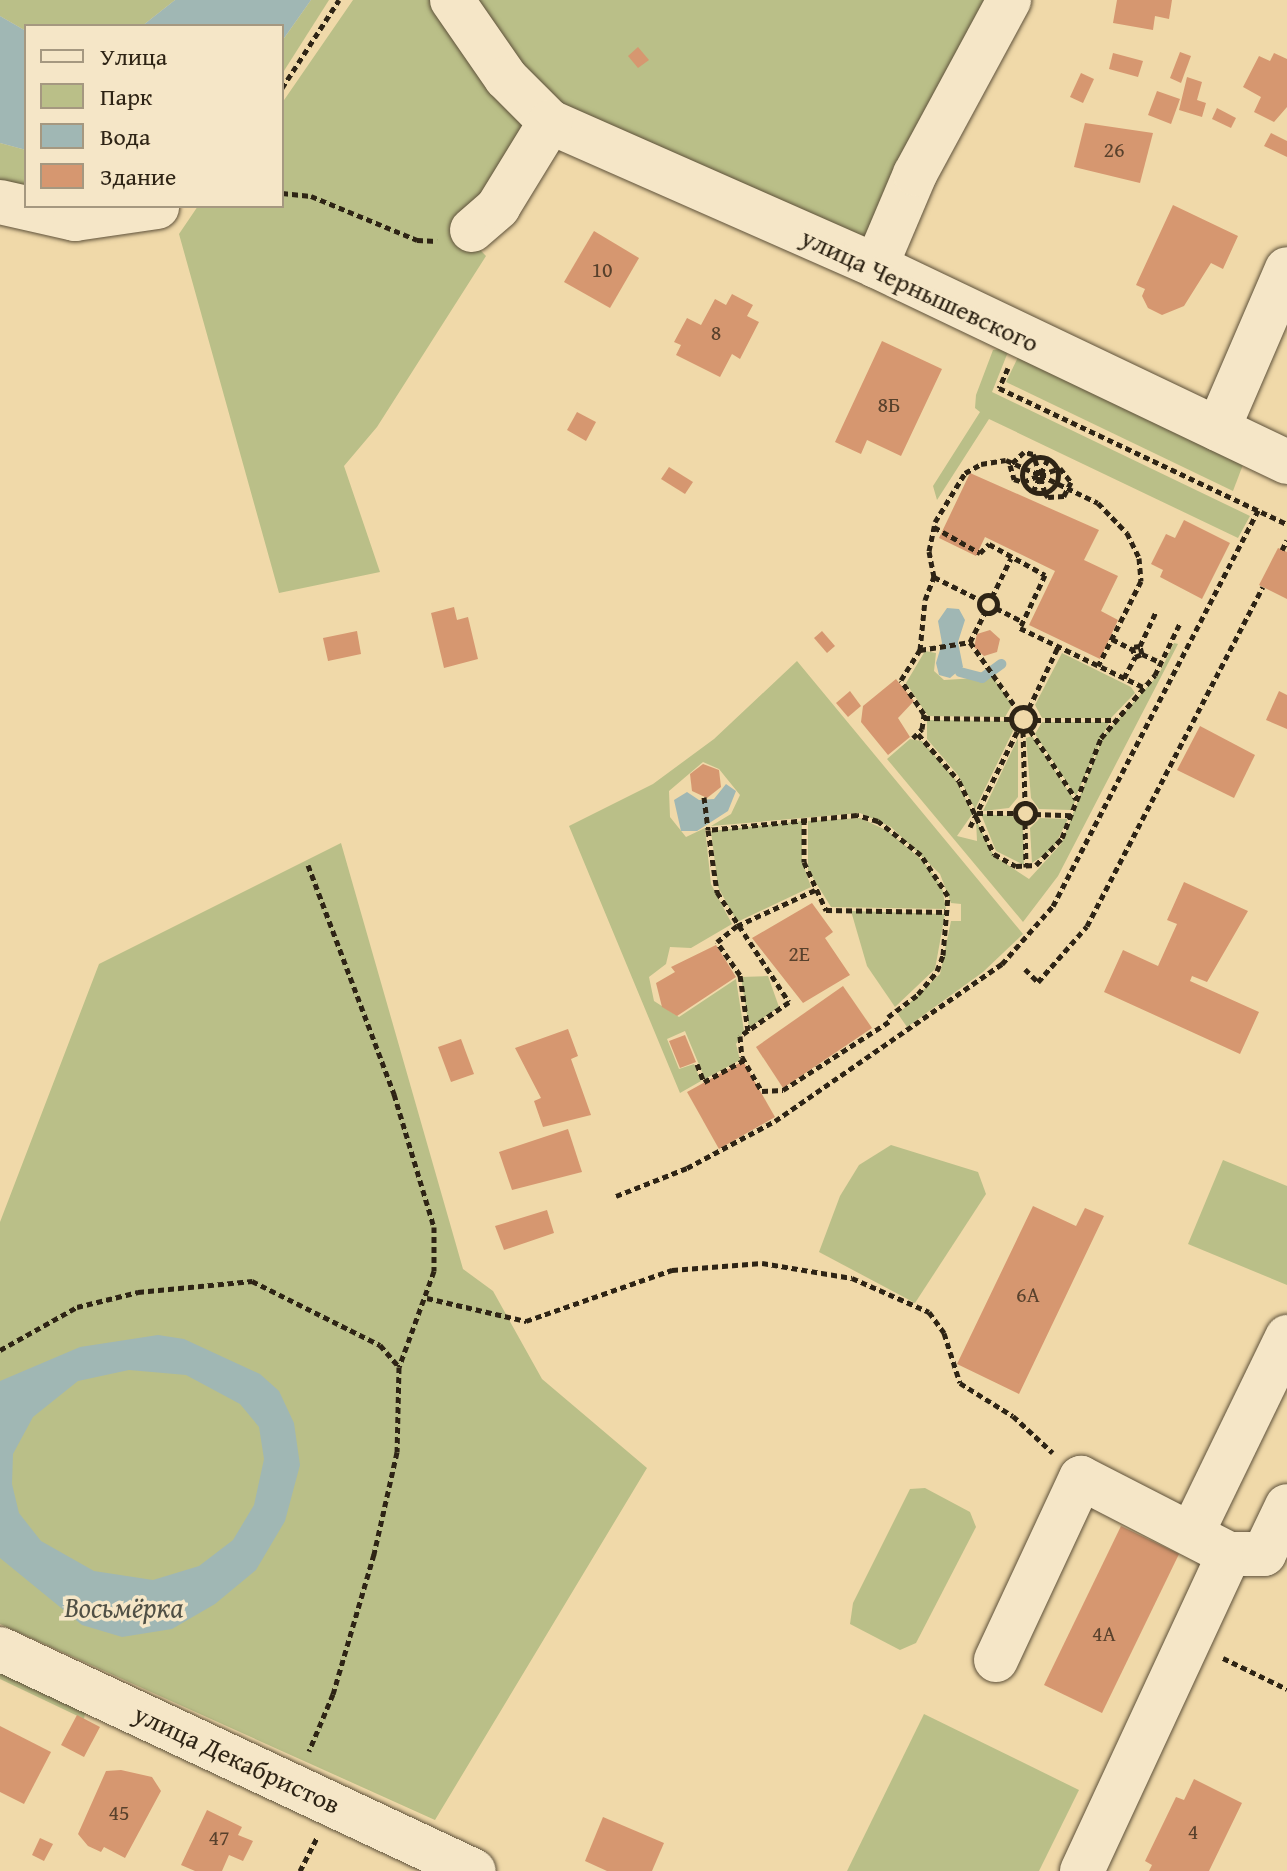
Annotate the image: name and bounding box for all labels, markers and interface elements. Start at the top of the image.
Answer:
legend [24,24,284,208]
text: Улица [100,39,167,74]
text: Парк [100,79,152,114]
text: Вода [100,119,150,154]
house number: 26 [1103,137,1125,163]
text: Здание [100,159,176,194]
street label: улица Чернышевского [796,221,1044,359]
house number: 10 [591,257,613,283]
house number: 8 [711,320,721,346]
house number: 8Б [877,392,901,418]
house number: 2Е [788,941,810,967]
house number: 6А [1016,1282,1040,1308]
water label: Восьмёрка [65,1590,183,1624]
house number: 4А [1092,1621,1116,1647]
street label: улица Декабристов [129,1698,345,1820]
house number: 45 [108,1800,130,1826]
house number: 4 [1188,1819,1198,1845]
house number: 47 [208,1825,230,1851]

